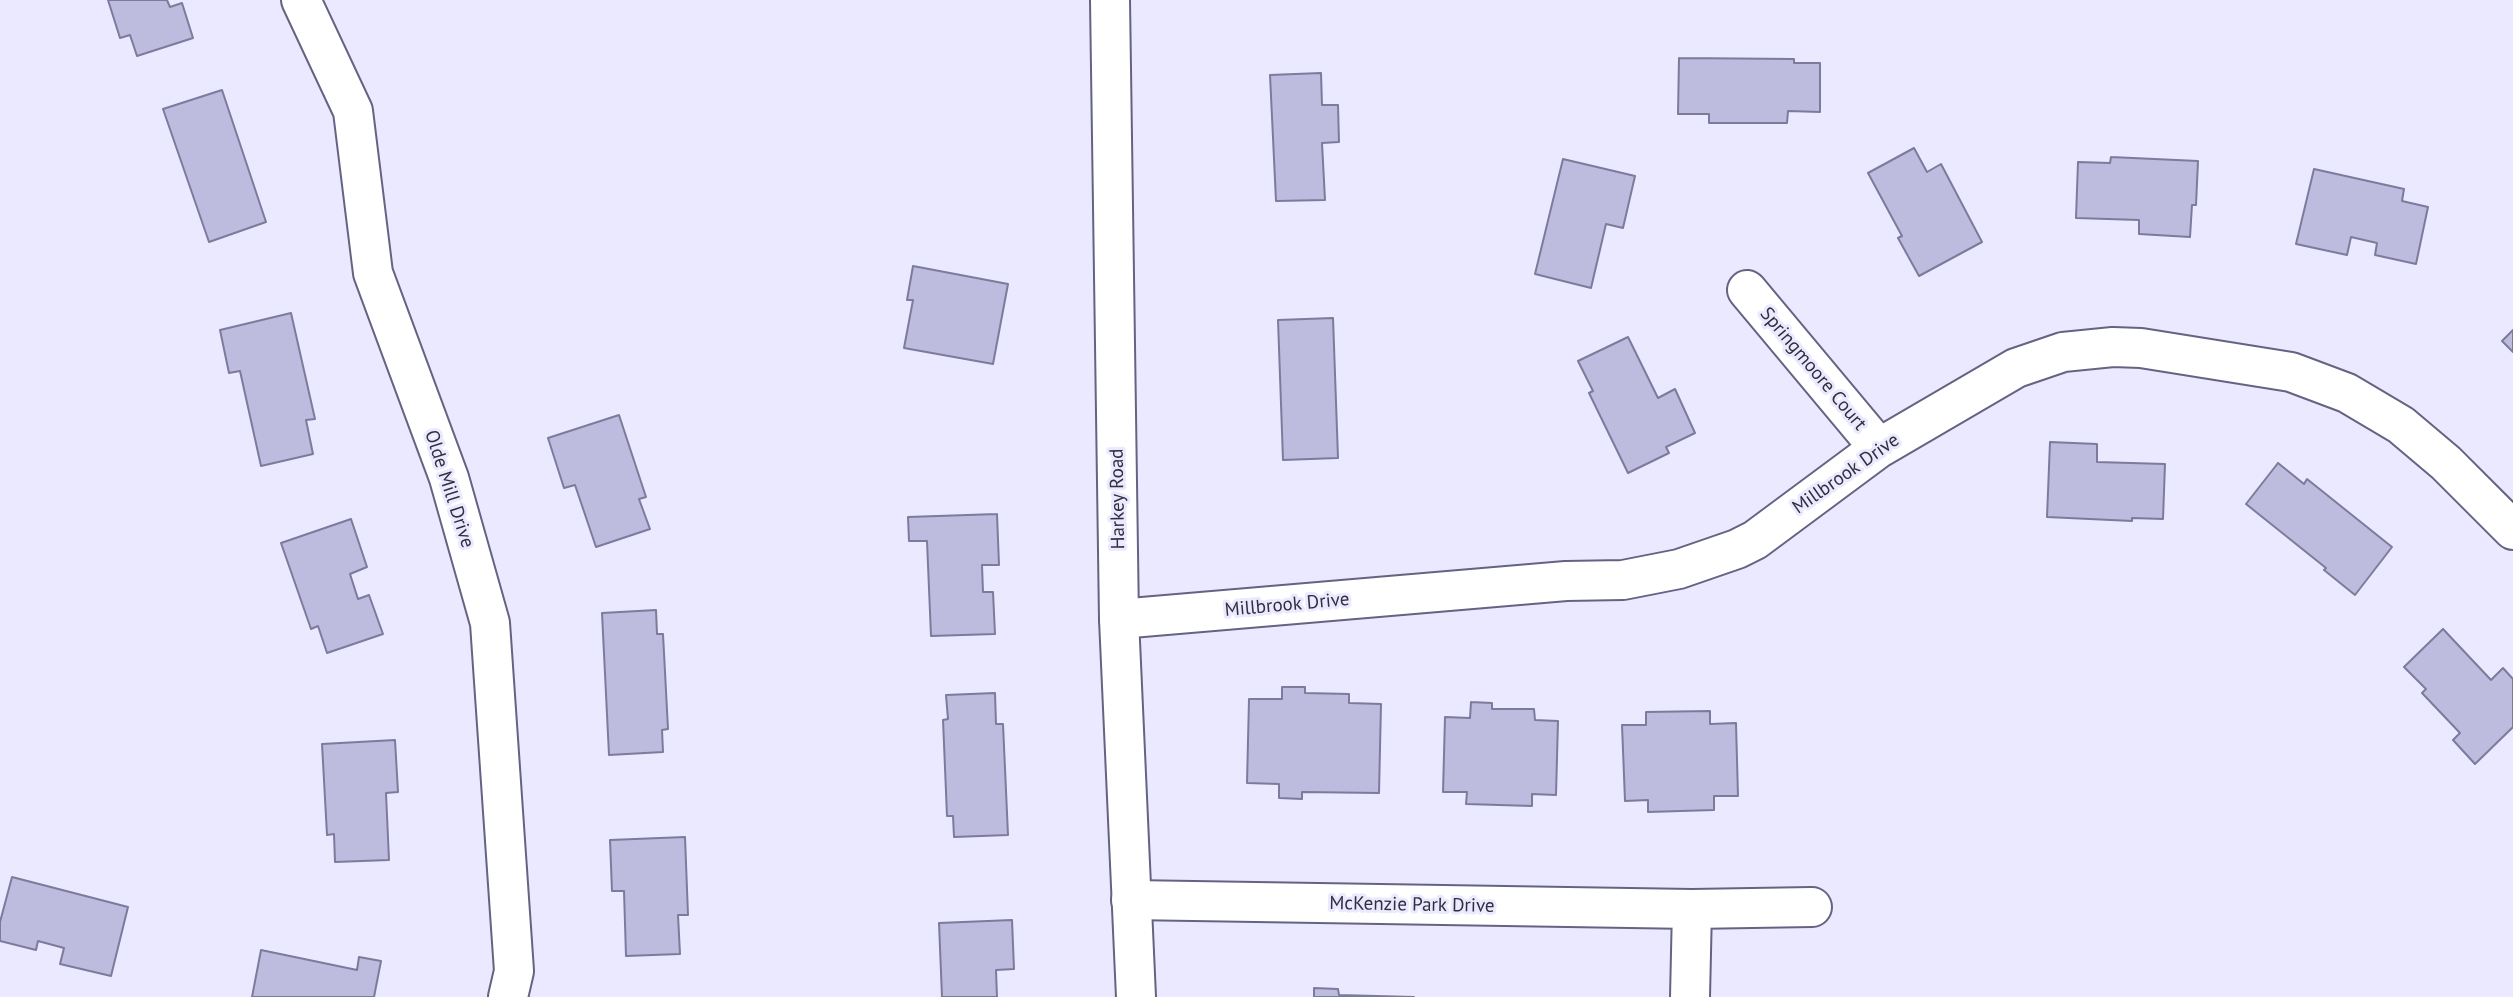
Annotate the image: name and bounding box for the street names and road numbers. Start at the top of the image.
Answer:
street label: Springmoore Court [1755,303,1871,435]
street label: Olde Mill Drive [419,427,479,551]
street label: Millbrook Drive [1788,429,1904,519]
street label: Harkey Road [1106,448,1130,550]
street label: Millbrook Drive [1224,588,1350,622]
street label: McKenzie Park Drive [1329,892,1495,918]

